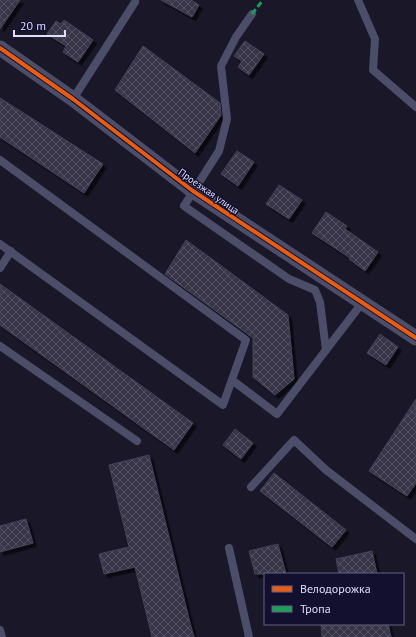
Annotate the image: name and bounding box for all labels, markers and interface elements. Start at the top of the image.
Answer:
scale bar [14,12,65,38]
text: 20 m [20,18,46,33]
street label: Проезжая улица [176,166,242,217]
legend [264,573,404,625]
text: Велодорожка [300,581,371,596]
text: Тропа [300,601,331,616]

